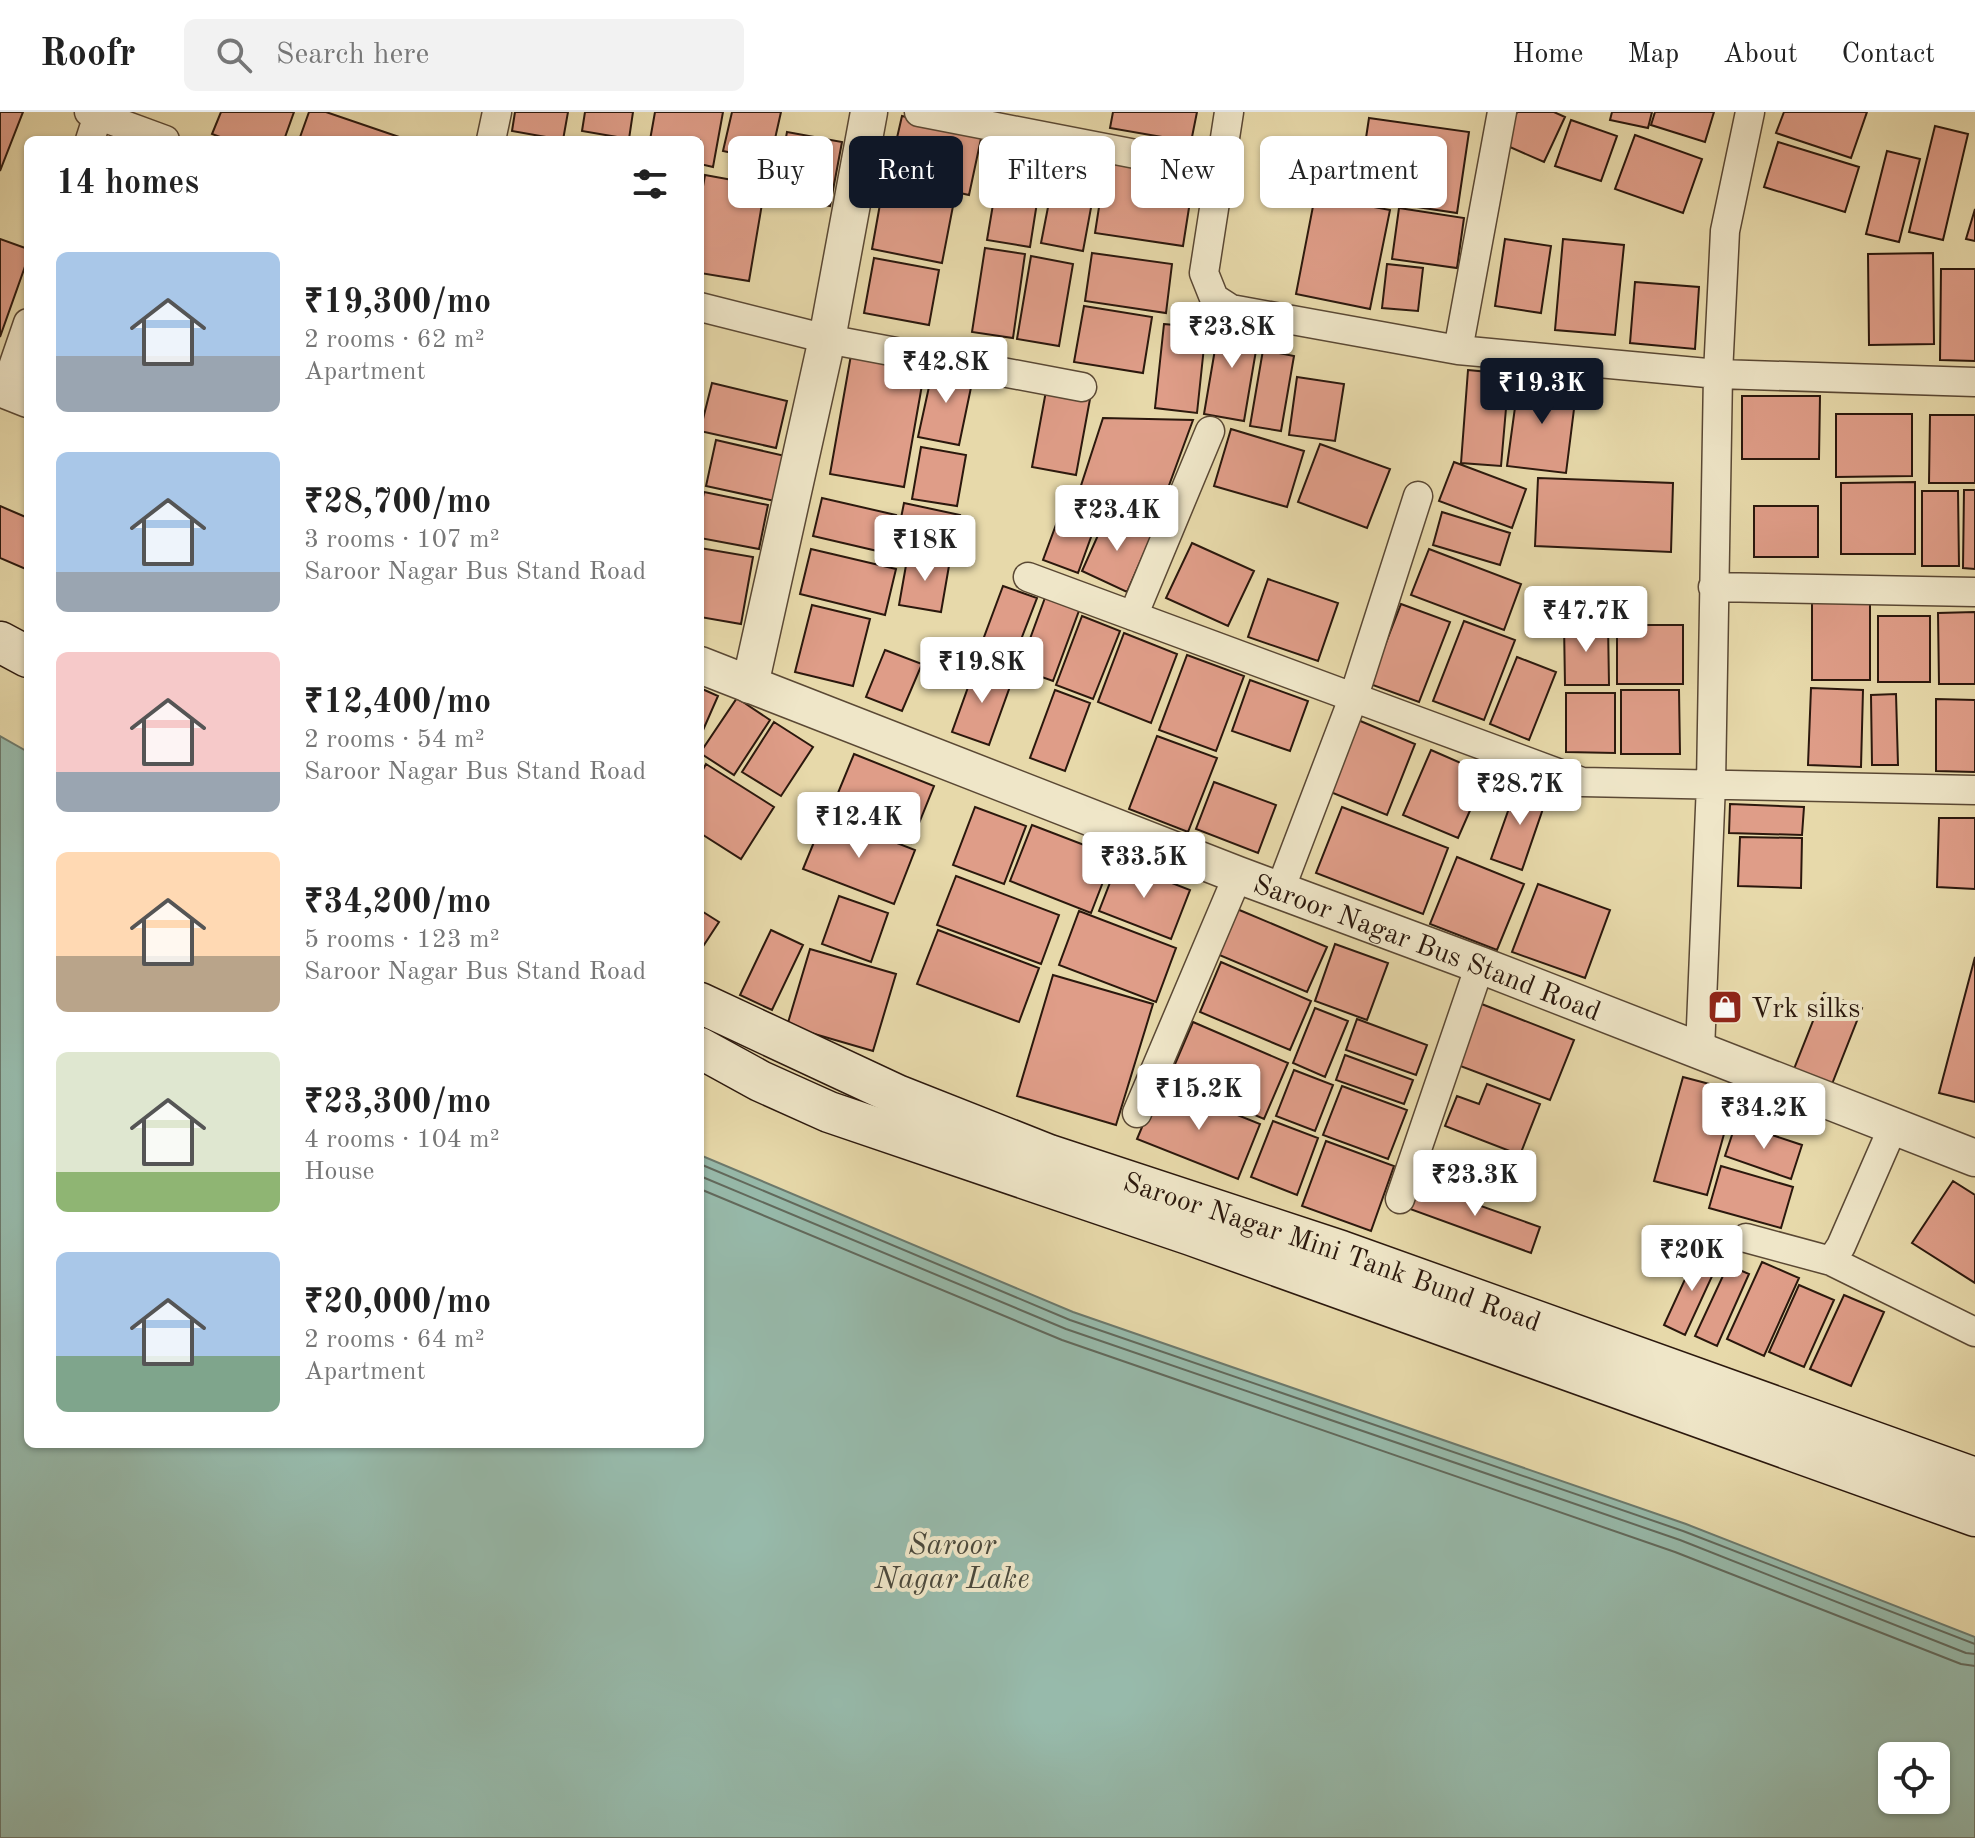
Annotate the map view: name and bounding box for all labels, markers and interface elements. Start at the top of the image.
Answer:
search box [184,19,744,91]
icon: search [212,33,256,77]
text: Roofr [40,36,136,74]
text: Search here [276,40,429,70]
text: Home [1512,41,1583,69]
text: Map [1627,41,1679,69]
text: About [1723,41,1798,69]
text: Contact [1842,41,1935,69]
chip: Buy [728,136,833,208]
chip: Rent [849,136,963,208]
chip: Filters [979,136,1115,208]
chip: New [1131,136,1244,208]
chip: Apartment [1260,136,1447,208]
icon: filters [628,162,672,206]
text: 14 homes [56,167,199,201]
icon: home [120,284,216,380]
text: ₹19,300/mo [304,286,491,320]
pin: ₹23.8K [1167,302,1297,370]
text: ₹23.8K [1188,315,1276,341]
text: 2 rooms · 62 m² [304,327,485,353]
pin: ₹42.8K [881,337,1011,405]
text: ₹42.8K [902,350,990,376]
pin: ₹19.3K [1477,358,1607,426]
text: Apartment [304,359,426,385]
text: ₹19.3K [1498,371,1586,397]
icon: home [120,484,216,580]
pin: ₹23.4K [1052,485,1182,553]
text: ₹28,700/mo [304,486,491,520]
text: ₹23.4K [1073,498,1161,524]
pin: ₹18K [878,515,972,583]
text: 3 rooms · 107 m² [304,527,500,553]
text: ₹18K [892,528,958,554]
text: Saroor Nagar Bus Stand Road [304,559,646,585]
pin: ₹47.7K [1521,586,1651,654]
text: ₹47.7K [1542,599,1630,625]
pin: ₹19.8K [917,637,1047,705]
text: ₹19.8K [938,650,1026,676]
icon: home [120,684,216,780]
text: ₹12,400/mo [304,686,491,720]
text: 2 rooms · 54 m² [304,727,485,753]
text: Saroor Nagar Bus Stand Road [304,759,646,785]
pin: ₹28.7K [1455,759,1585,827]
text: ₹28.7K [1476,772,1564,798]
pin: ₹12.4K [794,792,924,860]
text: ₹12.4K [815,805,903,831]
pin: ₹33.5K [1079,832,1209,900]
text: ₹33.5K [1100,845,1188,871]
street label: Saroor Nagar Bus Stand Road [1249,871,1604,1028]
icon: home [120,884,216,980]
text: ₹34,200/mo [304,886,491,920]
text: 5 rooms · 123 m² [304,927,500,953]
text: Saroor Nagar Bus Stand Road [304,959,646,985]
shop icon: Vrk silks [1706,988,1744,1026]
place label: Vrk silks [1751,996,1860,1024]
pin: ₹15.2K [1134,1064,1264,1132]
text: ₹15.2K [1155,1077,1243,1103]
pin: ₹34.2K [1699,1083,1829,1151]
icon: home [120,1084,216,1180]
text: ₹23,300/mo [304,1086,491,1120]
text: ₹34.2K [1720,1096,1808,1122]
text: 4 rooms · 104 m² [304,1127,500,1153]
pin: ₹23.3K [1410,1150,1540,1218]
text: House [304,1159,375,1185]
text: ₹23.3K [1431,1163,1519,1189]
street label: Saroor Nagar Mini Tank Bund Road [1119,1169,1544,1338]
pin: ₹20K [1645,1225,1739,1293]
text: ₹20K [1659,1238,1725,1264]
icon: home [120,1284,216,1380]
text: ₹20,000/mo [304,1286,491,1320]
text: 2 rooms · 64 m² [304,1327,485,1353]
text: Apartment [304,1359,426,1385]
water label: Saroor Nagar Lake [873,1531,1030,1595]
map controls [1878,1742,1950,1814]
button: locate [1878,1742,1950,1814]

